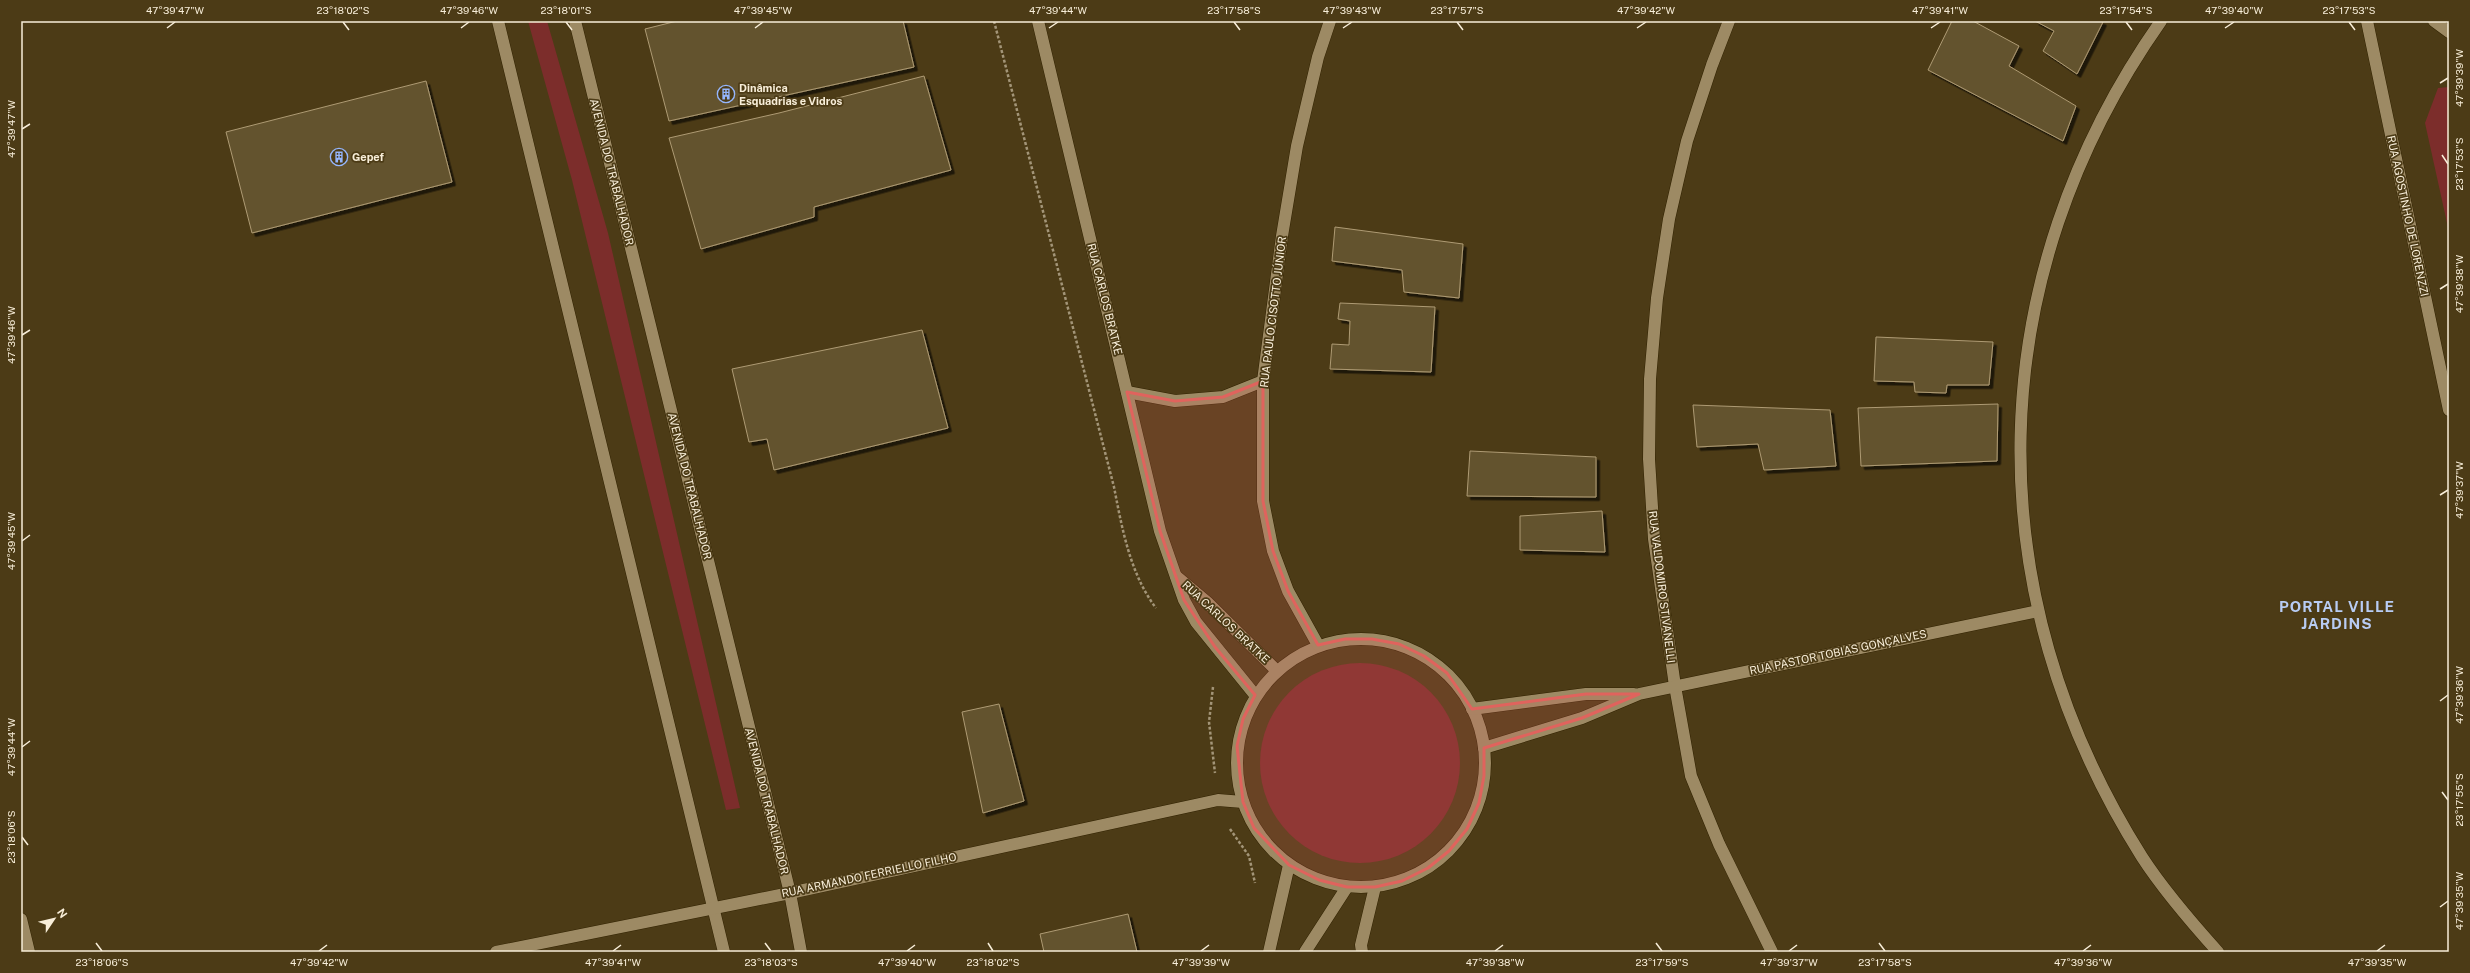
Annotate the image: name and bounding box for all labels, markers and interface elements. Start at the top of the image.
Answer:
text: 47°39'47"W [146,4,204,16]
text: 23°18'02"S [317,4,370,16]
text: 47°39'46"W [440,4,499,16]
text: 23°18'01"S [540,4,592,16]
text: 47°39'45"W [734,4,793,16]
text: 47°39'44"W [1029,4,1088,16]
text: 23°17'58"S [1207,4,1261,16]
text: 47°39'43"W [1323,4,1382,16]
text: 23°17'57"S [1431,4,1484,16]
text: 47°39'42"W [1617,4,1675,16]
text: 47°39'41"W [1912,4,1968,16]
text: 23°17'54"S [2099,4,2153,16]
text: 47°39'40"W [2205,4,2264,16]
text: 23°17'53"S [2322,4,2376,16]
text: 47°39'39"W [2453,48,2465,107]
place label: Dinâmica Esquadrias e Vidros [739,82,843,107]
building icon: Dinâmica Esquadrias e Vidros [716,84,736,104]
street label: AVENIDA DO TRABALHADOR [588,97,636,247]
text: 47°39'47"W [5,100,17,158]
street label: RUA AGOSTINHO DE LORENZZI [2385,134,2431,298]
text: 23°17'53"S [2453,137,2465,191]
building icon: Gepef [329,147,349,167]
place label: Gepef [352,151,385,163]
street label: RUA PAULO CISOTTO JÚNIOR [1257,236,1288,388]
street label: RUA CARLOS BRATKE [1085,242,1125,356]
text: 47°39'38"W [2453,254,2465,313]
text: 47°39'46"W [5,305,17,364]
street label: AVENIDA DO TRABALHADOR [666,411,714,561]
text: 47°39'37"W [2453,461,2465,519]
street label: RUA VALDOMIRO STIVANELLI [1647,510,1677,664]
text: 47°39'45"W [5,511,17,570]
street label: RUA CARLOS BRATKE [1180,579,1272,666]
district label: PORTAL VILLE JARDINS [2279,598,2395,632]
street label: RUA PASTOR TOBIAS GONÇALVES [1748,627,1928,678]
text: 47°39'36"W [2453,665,2465,724]
text: 47°39'44"W [5,717,17,776]
street label: AVENIDA DO TRABALHADOR [743,726,791,876]
text: 23°17'55"S [2453,773,2465,827]
text: 23°18'06"S [5,810,17,864]
street label: RUA ARMANDO FERRIELLO FILHO [780,851,958,899]
text: 47°39'35"W [2453,871,2465,930]
north arrow [34,899,74,939]
text: N [55,906,70,920]
text: 23°18'06"S [75,956,129,968]
text: 47°39'42"W [290,956,348,968]
text: 47°39'41"W [585,956,641,968]
text: 23°18'03"S [744,956,798,968]
text: 47°39'40"W [878,956,937,968]
text: 23°18'02"S [967,956,1020,968]
text: 47°39'39"W [1172,956,1231,968]
text: 47°39'38"W [1466,956,1525,968]
text: 23°17'59"S [1635,956,1689,968]
text: 47°39'37"W [1760,956,1818,968]
text: 23°17'58"S [1858,956,1912,968]
text: 47°39'36"W [2054,956,2113,968]
text: 47°39'35"W [2348,956,2407,968]

